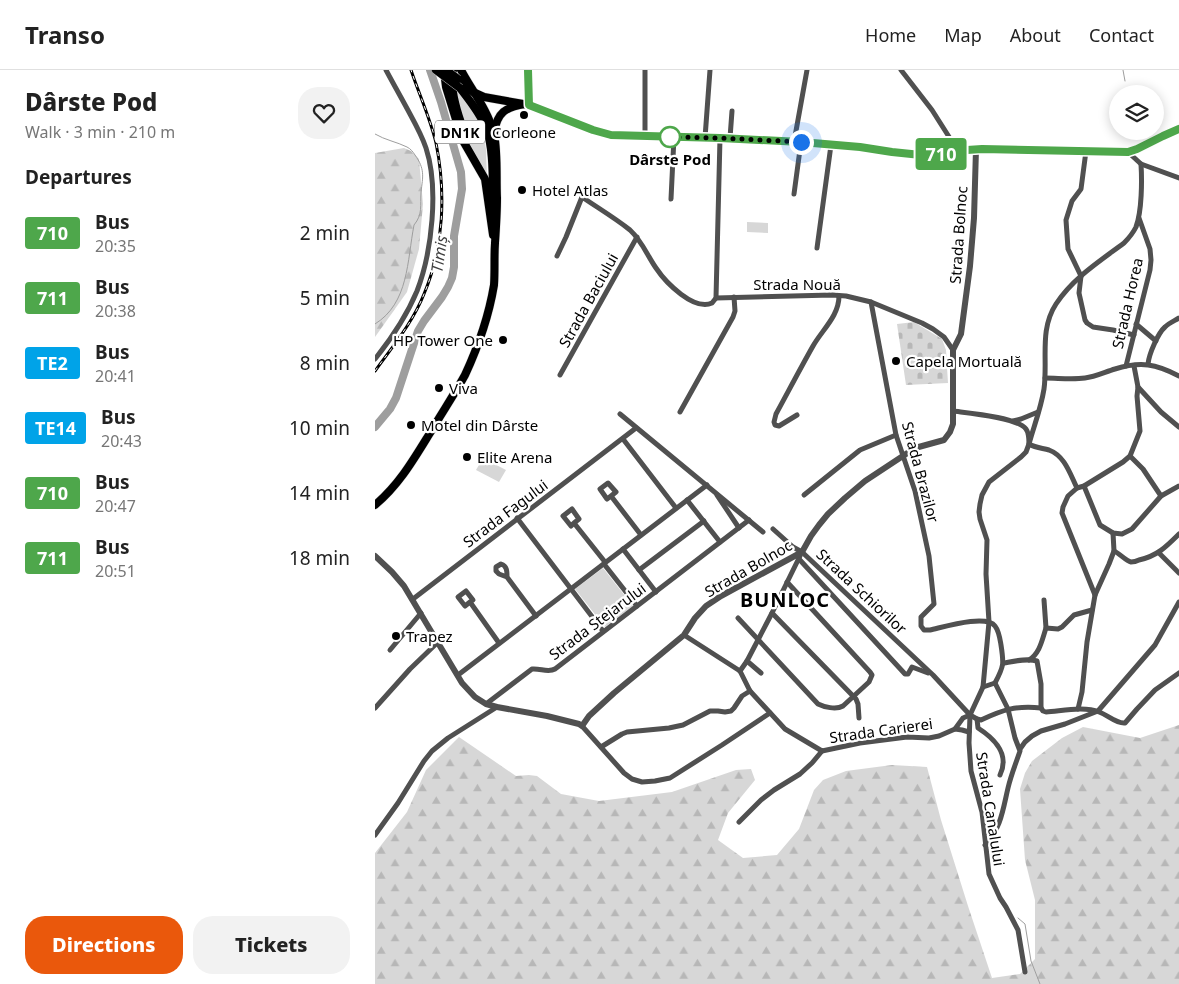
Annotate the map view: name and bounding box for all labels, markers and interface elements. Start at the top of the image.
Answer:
text: Transo [25,18,105,51]
text: Home [865,23,916,47]
text: Map [944,23,982,47]
text: About [1010,23,1061,47]
text: Contact [1089,23,1154,47]
text: Dârste Pod [25,85,157,118]
map controls [1109,85,1164,140]
button: layers [1109,85,1164,140]
button: heart [298,87,350,139]
marker: Corleone [518,109,530,121]
text: Walk · 3 min · 210 m [25,121,175,143]
road number: DN1K [435,121,485,144]
place label: Corleone [492,122,556,142]
marker: Dârste Pod [659,126,681,148]
your location [789,130,814,155]
line badge: 710 [912,138,970,170]
text: 710 [926,142,956,166]
place label: Dârste Pod [629,149,711,169]
text: Departures [25,164,132,190]
place label: Hotel Atlas [532,180,608,200]
marker: Hotel Atlas [516,184,528,196]
street label: Strada Bolnoc [945,186,971,284]
text: Bus [95,209,130,235]
text: 2 min [300,220,350,246]
text: 710 [37,221,68,245]
water label: Timiș [426,234,452,274]
text: 20:35 [95,235,136,257]
street label: Strada Baciului [554,249,622,351]
street label: Strada Horea [1107,256,1147,350]
text: Bus [95,274,130,300]
street label: Strada Nouă [753,274,841,294]
text: 5 min [300,285,350,311]
text: 711 [37,286,68,310]
text: 20:38 [95,300,136,322]
place label: HP Tower One [393,330,493,350]
marker: HP Tower One [497,334,509,346]
text: Bus [95,339,130,365]
text: 8 min [300,350,350,376]
text: TE2 [37,351,68,375]
place label: Capela Mortuală [906,351,1022,371]
marker: Capela Mortuală [890,355,902,367]
text: 20:41 [95,365,136,387]
place label: Viva [449,378,478,398]
marker: Viva [433,382,445,394]
text: Bus [101,404,136,430]
text: 10 min [289,415,350,441]
place label: Motel din Dârste [421,415,538,435]
text: TE14 [35,416,76,440]
marker: Motel din Dârste [405,419,417,431]
street label: Strada Brazilor [898,419,944,525]
text: 20:43 [101,430,142,452]
place label: Elite Arena [477,447,552,467]
marker: Elite Arena [461,451,473,463]
text: Bus [95,469,130,495]
street label: Strada Fagului [459,475,551,551]
text: 14 min [289,480,350,506]
text: 710 [37,481,68,505]
text: 20:47 [95,495,136,517]
text: Bus [95,534,130,560]
street label: Strada Bolnoc [701,535,795,601]
street label: Strada Schiorilor [813,544,911,638]
text: 18 min [289,545,350,571]
text: 711 [37,546,68,570]
text: 20:51 [95,560,136,582]
street label: Strada Stejarului [545,578,649,664]
district label: BUNLOC [740,586,830,613]
place label: Trapez [406,626,453,646]
marker: Trapez [390,630,402,642]
street label: Strada Carierei [828,713,934,747]
street label: Strada Canalului [972,751,1010,867]
button: Directions [25,916,183,974]
button: Tickets [193,916,350,974]

